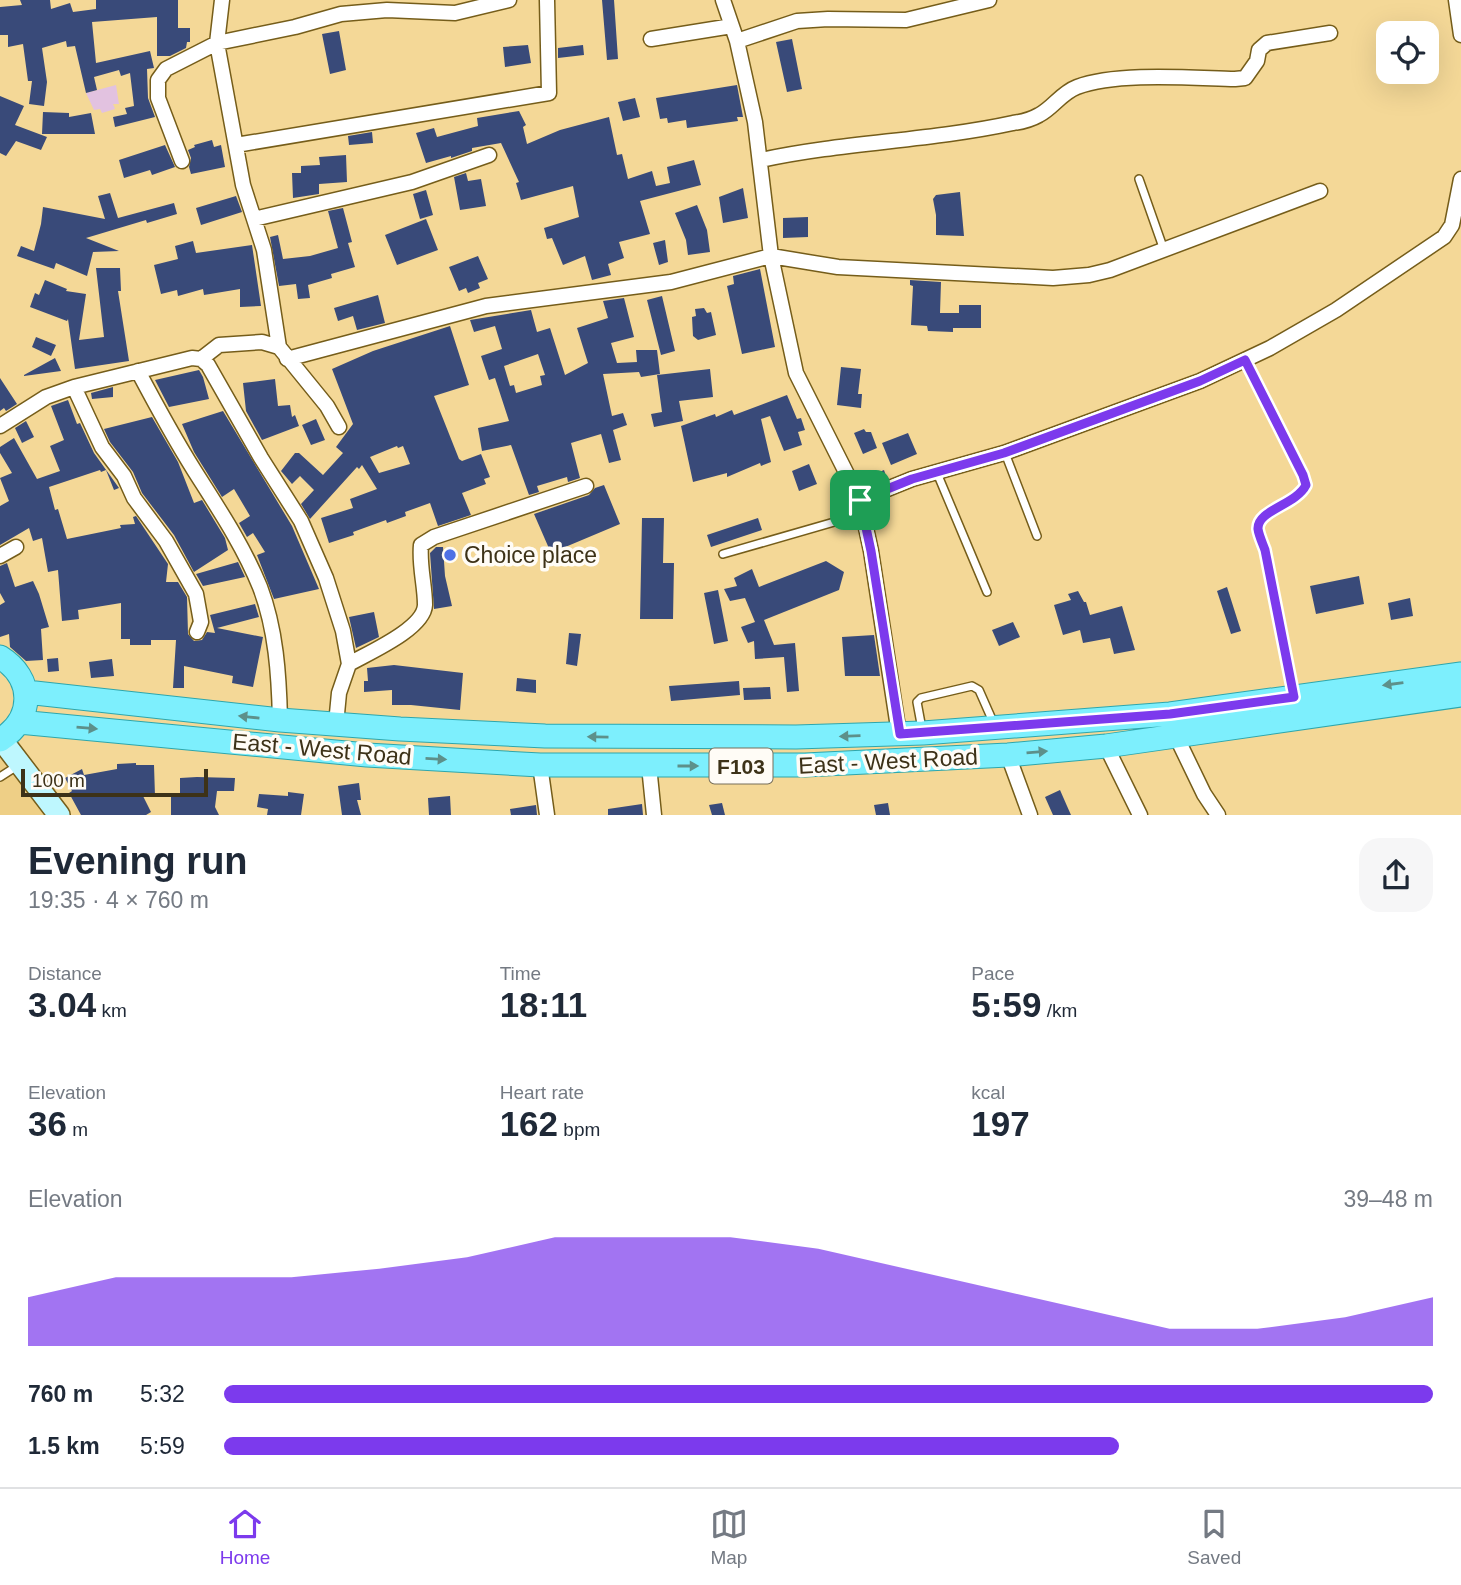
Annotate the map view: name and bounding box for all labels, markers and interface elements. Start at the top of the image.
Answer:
map controls [1376,21,1439,84]
button: locate [1376,21,1439,84]
pin [830,470,890,530]
icon: arrive [841,481,879,519]
place label: Choice place [464,542,597,568]
marker: Choice place [442,547,458,563]
one-way arrow [1382,678,1404,689]
one-way arrow [238,711,260,722]
one-way arrow [76,723,98,734]
street label: East - West Road [231,728,413,770]
one-way arrow [839,730,861,741]
one-way arrow [587,732,609,743]
street label: East - West Road [798,743,978,779]
one-way arrow [1026,746,1048,757]
road number: F103 [710,748,772,784]
one-way arrow [425,754,447,765]
one-way arrow [677,760,699,772]
scale bar [21,766,208,798]
text: 100 m [32,770,85,791]
button: share [1359,838,1433,912]
text: Evening run [28,840,248,882]
text: 19:35 · 4 × 760 m [28,887,209,913]
text: Distance [28,963,102,984]
text: Time [500,963,541,984]
text: Pace [971,963,1015,984]
text: 3.04 [28,985,96,1024]
text: 18:11 [500,985,587,1024]
text: 5:59 [971,985,1041,1024]
text: km [96,1000,127,1021]
text: /km [1041,1000,1077,1021]
text: Elevation [28,1082,106,1103]
text: Heart rate [500,1082,584,1103]
text: kcal [971,1082,1005,1103]
text: 36 [28,1104,67,1143]
text: 162 [500,1104,558,1143]
text: 197 [971,1104,1030,1143]
text: m [67,1119,88,1140]
text: bpm [558,1119,600,1140]
text: Elevation [28,1186,123,1212]
text: 39–48 m [1343,1186,1433,1212]
text: 760 m [28,1381,93,1407]
text: 5:32 [140,1381,185,1407]
text: 1.5 km [28,1433,100,1459]
text: 5:59 [140,1433,185,1459]
tab: Home [220,1505,270,1569]
tab: Map [710,1505,748,1569]
tab: Saved [1187,1505,1241,1569]

